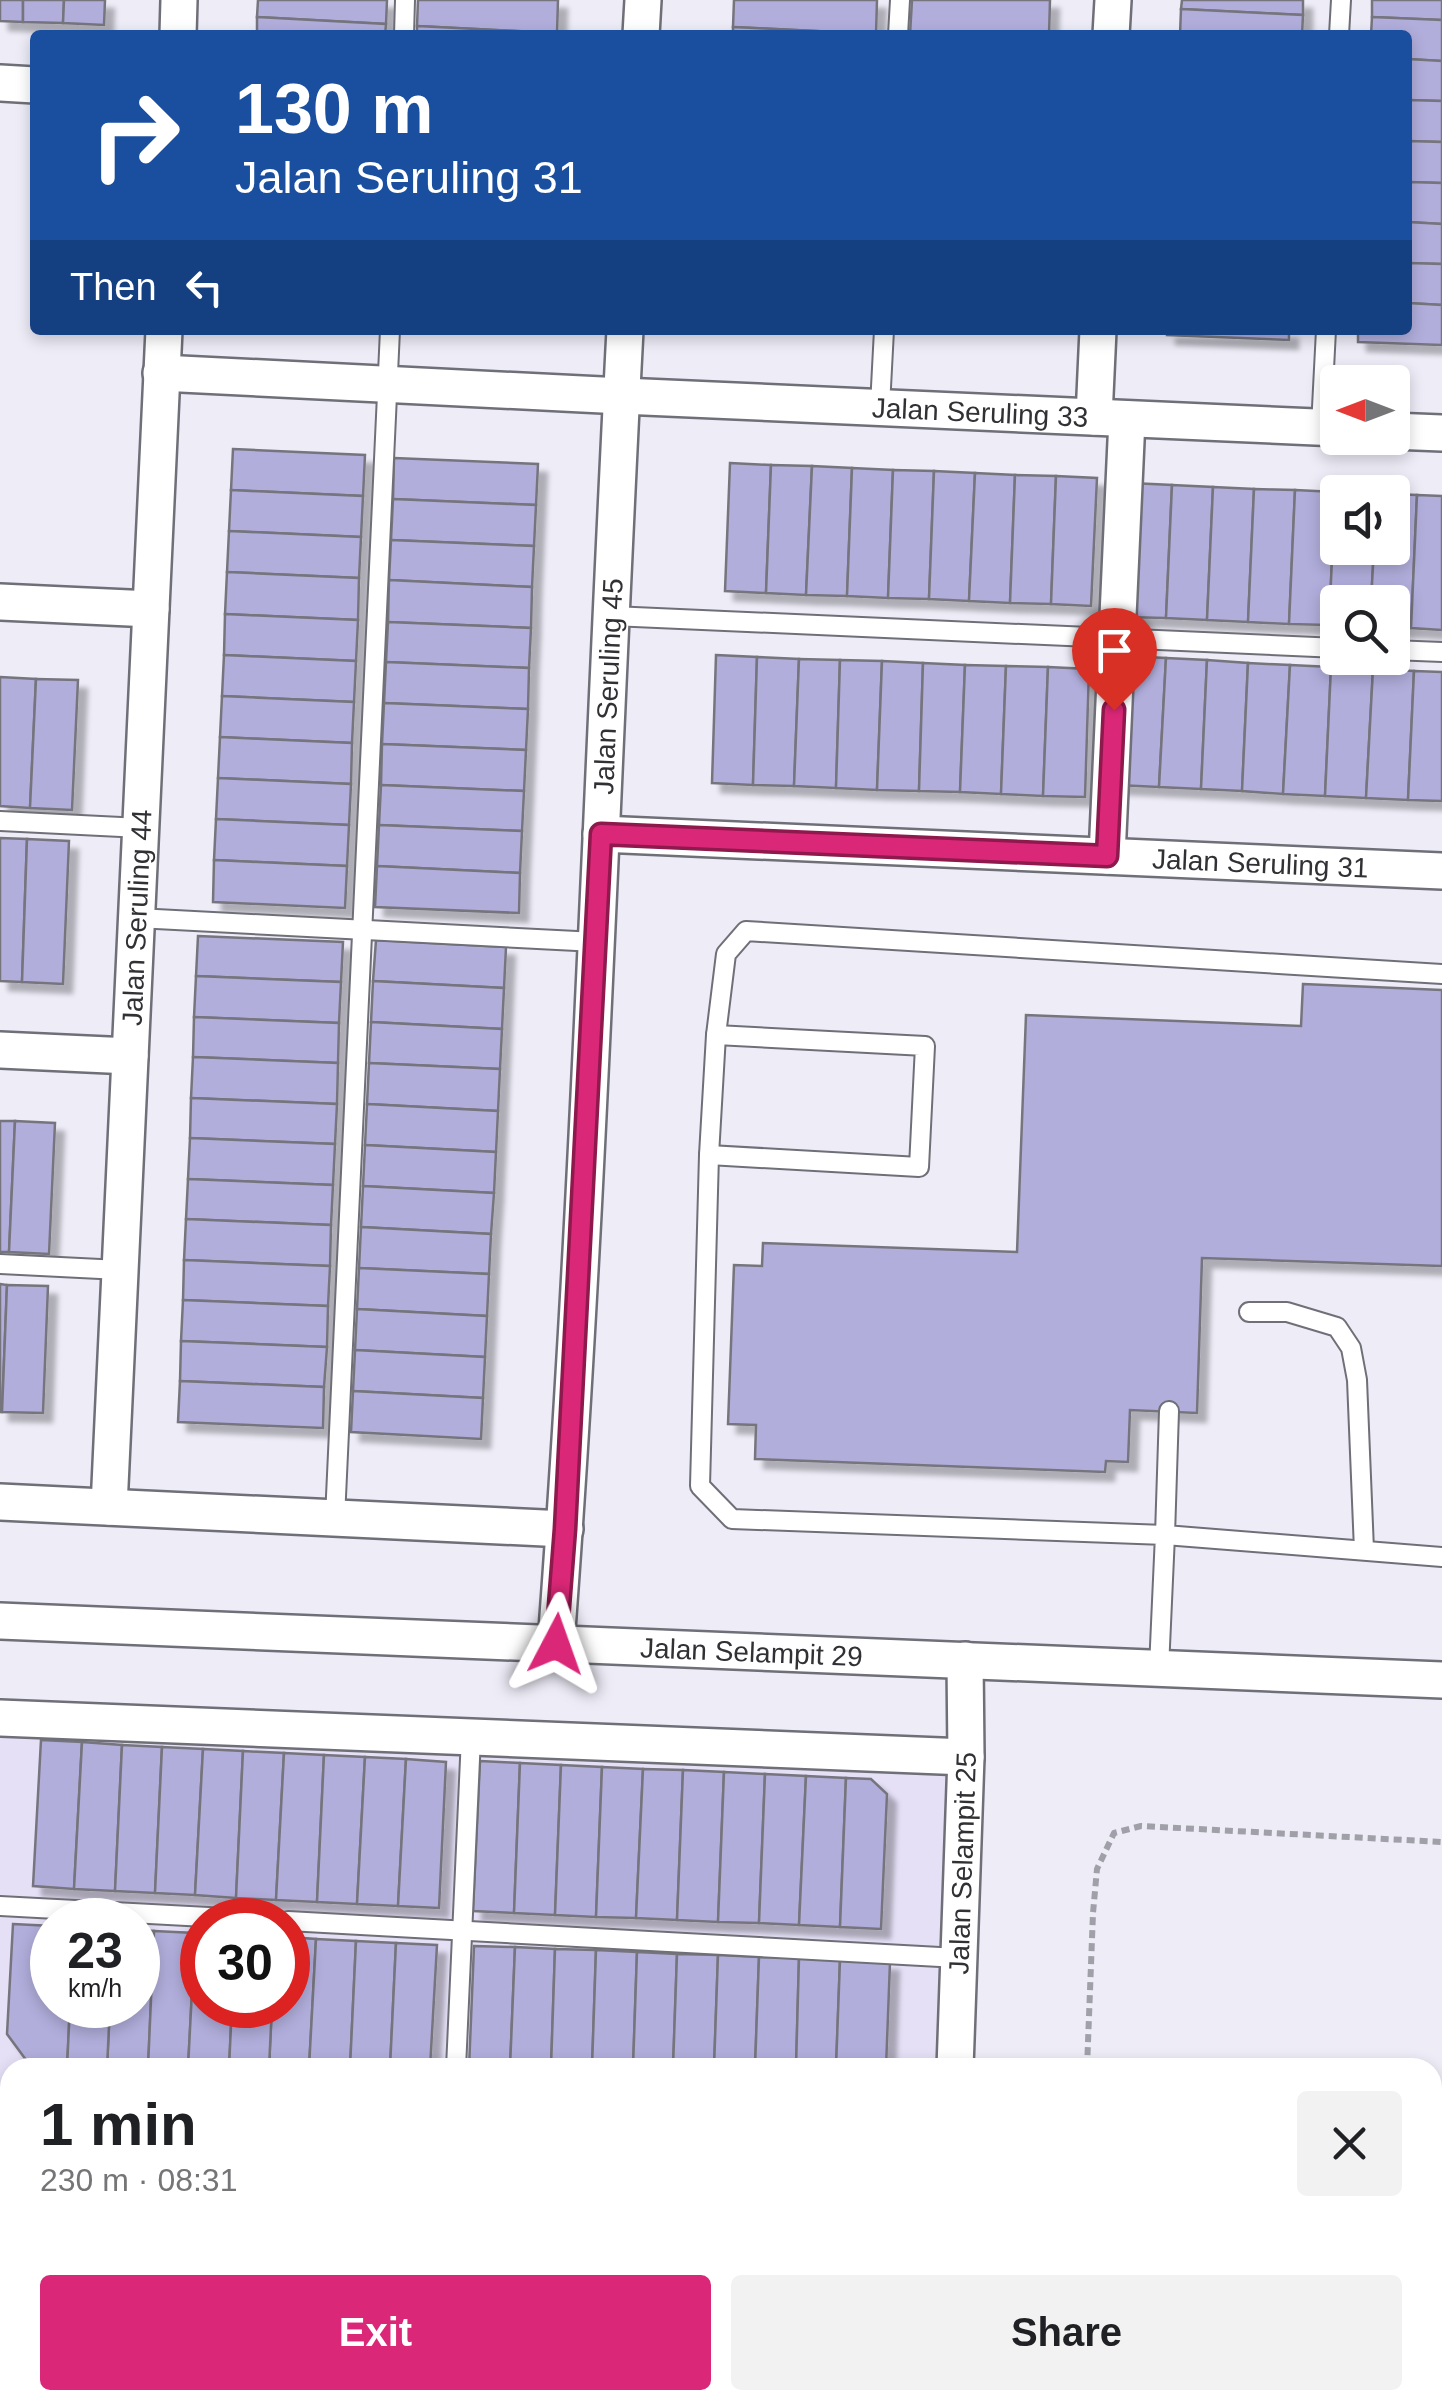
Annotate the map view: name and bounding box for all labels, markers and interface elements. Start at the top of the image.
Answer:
icon: right [70,70,200,200]
text: 130 m [235,70,433,148]
text: Jalan Seruling 31 [235,152,583,203]
icon: left [177,260,232,315]
text: Then [70,266,157,308]
north arrow [1320,365,1410,455]
map controls [1320,365,1410,675]
street label: Jalan Seruling 33 [871,392,1089,433]
button: sound [1320,475,1410,565]
street label: Jalan Seruling 45 [588,578,629,795]
button: search [1320,585,1410,675]
pin [1072,608,1157,711]
icon: arrive [1087,623,1142,678]
street label: Jalan Seruling 44 [117,809,158,1027]
street label: Jalan Seruling 31 [1152,843,1369,884]
position arrow [504,1592,608,1696]
street label: Jalan Selampit 29 [639,1632,863,1672]
street label: Jalan Selampit 25 [943,1751,982,1975]
speed limit sign: 30 [180,1898,310,2028]
text: 23 [67,1923,123,1979]
text: km/h [68,1974,122,2002]
text: 1 min [40,2091,197,2158]
button: close [1297,2091,1402,2196]
text: 230 m · 08:31 [40,2162,237,2198]
button: Exit [40,2275,711,2390]
button: Share [731,2275,1402,2390]

